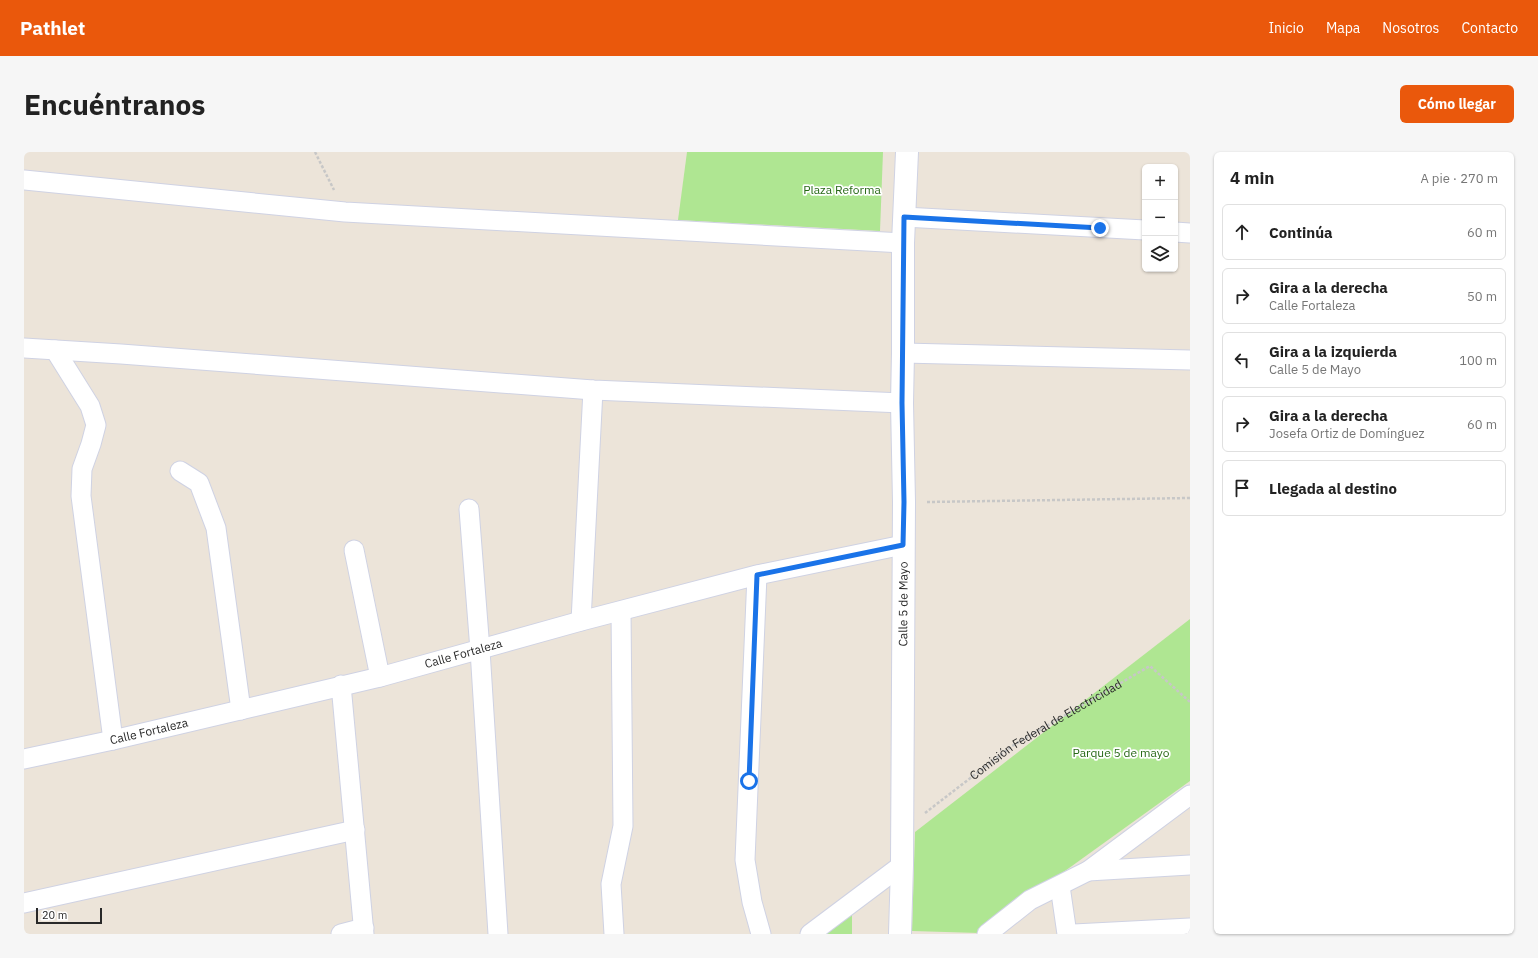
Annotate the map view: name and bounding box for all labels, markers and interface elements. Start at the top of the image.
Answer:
text: Pathlet [20,16,85,40]
text: Inicio [1268,19,1304,37]
text: Mapa [1326,19,1360,37]
text: Nosotros [1382,19,1439,37]
text: Contacto [1461,19,1518,37]
button: Cómo llegar [1400,85,1514,123]
text: Encuéntranos [24,86,205,123]
map controls [1142,164,1178,272]
button: + [1142,164,1178,200]
text: 4 min [1230,167,1274,189]
text: A pie · 270 m [1420,170,1498,187]
park label: Plaza Reforma [803,182,881,197]
button: − [1142,200,1178,236]
route end [1091,219,1109,237]
icon: ahead [1231,221,1253,243]
text: Continúa [1269,223,1333,242]
text: 60 m [1467,224,1497,241]
button: layers [1142,236,1178,272]
text: Gira a la derecha [1269,278,1388,297]
icon: right [1231,285,1253,307]
text: 50 m [1467,288,1497,305]
text: Calle Fortaleza [1269,297,1355,314]
text: Gira a la izquierda [1269,342,1397,361]
icon: left [1231,349,1253,371]
text: 100 m [1459,352,1497,369]
text: Calle 5 de Mayo [1269,361,1361,378]
text: Gira a la derecha [1269,406,1388,425]
icon: right [1231,413,1253,435]
text: 60 m [1467,416,1497,433]
text: Josefa Ortiz de Domínguez [1269,425,1425,442]
icon: arrive [1231,477,1253,499]
text: Llegada al destino [1269,479,1397,498]
street label: Calle 5 de Mayo [895,561,911,647]
street label: Calle Fortaleza [423,635,504,671]
street label: Comisión Federal de Electricidad [967,676,1124,783]
street label: Calle Fortaleza [108,714,190,747]
park label: Parque 5 de mayo [1073,745,1170,760]
route start [740,772,758,790]
scale bar [36,906,102,925]
text: 20 m [42,908,67,922]

